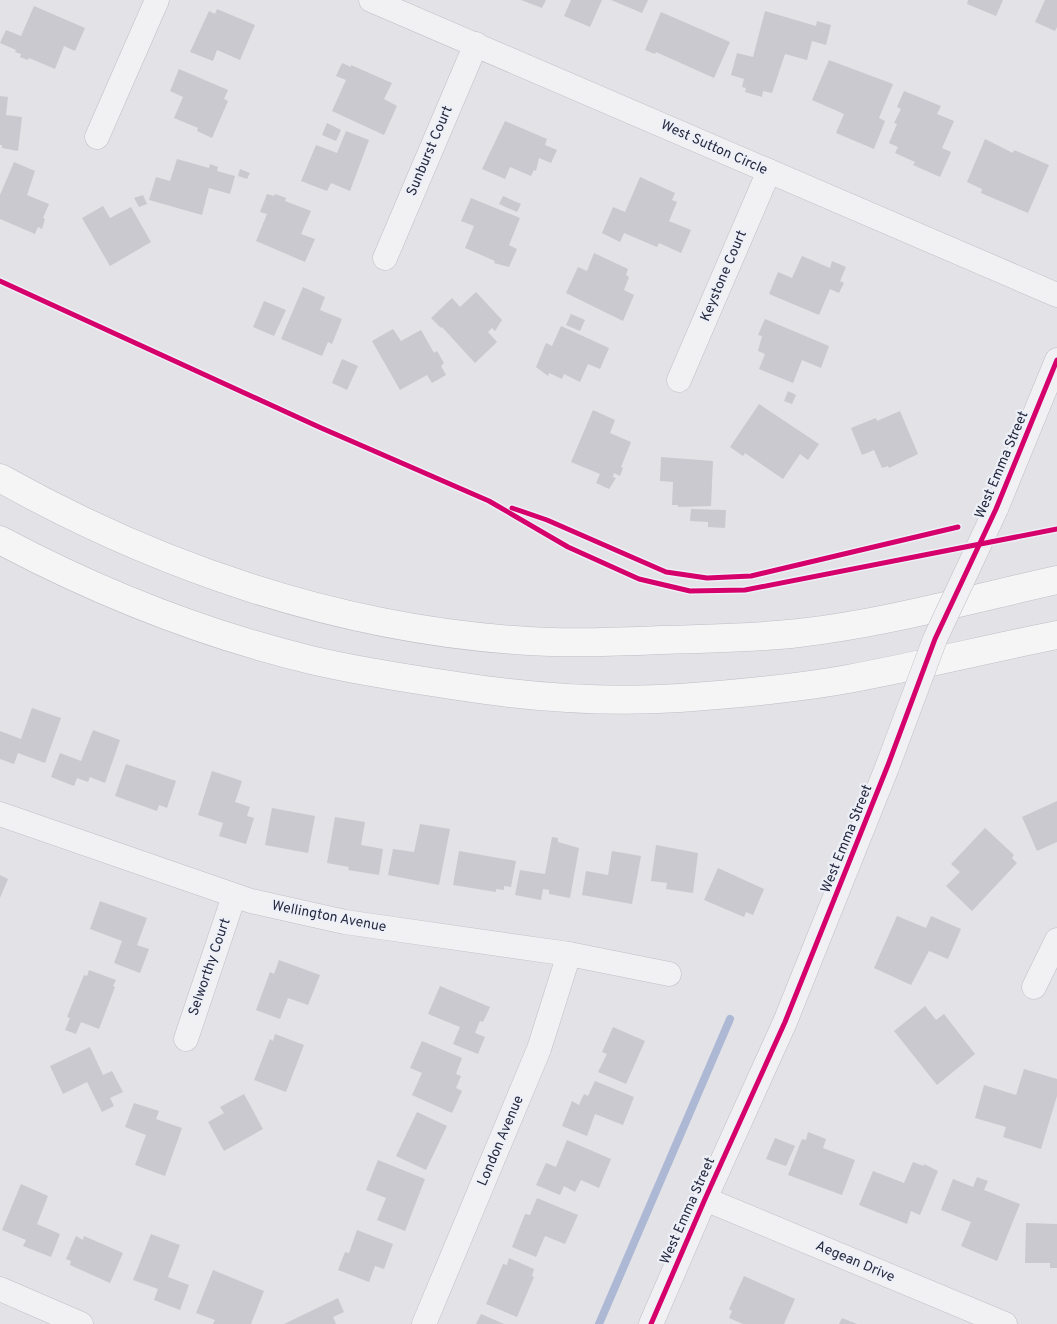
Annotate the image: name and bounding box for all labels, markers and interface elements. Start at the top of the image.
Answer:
street label: Sunburst Court [403,103,457,199]
street label: West Sutton Circle [658,117,770,179]
street label: Keystone Court [697,228,751,324]
street label: West Emma Street [972,409,1032,521]
street label: West Emma Street [818,782,876,896]
street label: Wellington Avenue [270,898,388,936]
street label: Selworthy Court [185,916,235,1018]
street label: London Avenue [474,1093,528,1189]
street label: West Emma Street [657,1155,719,1267]
street label: Aegean Drive [813,1238,897,1286]

